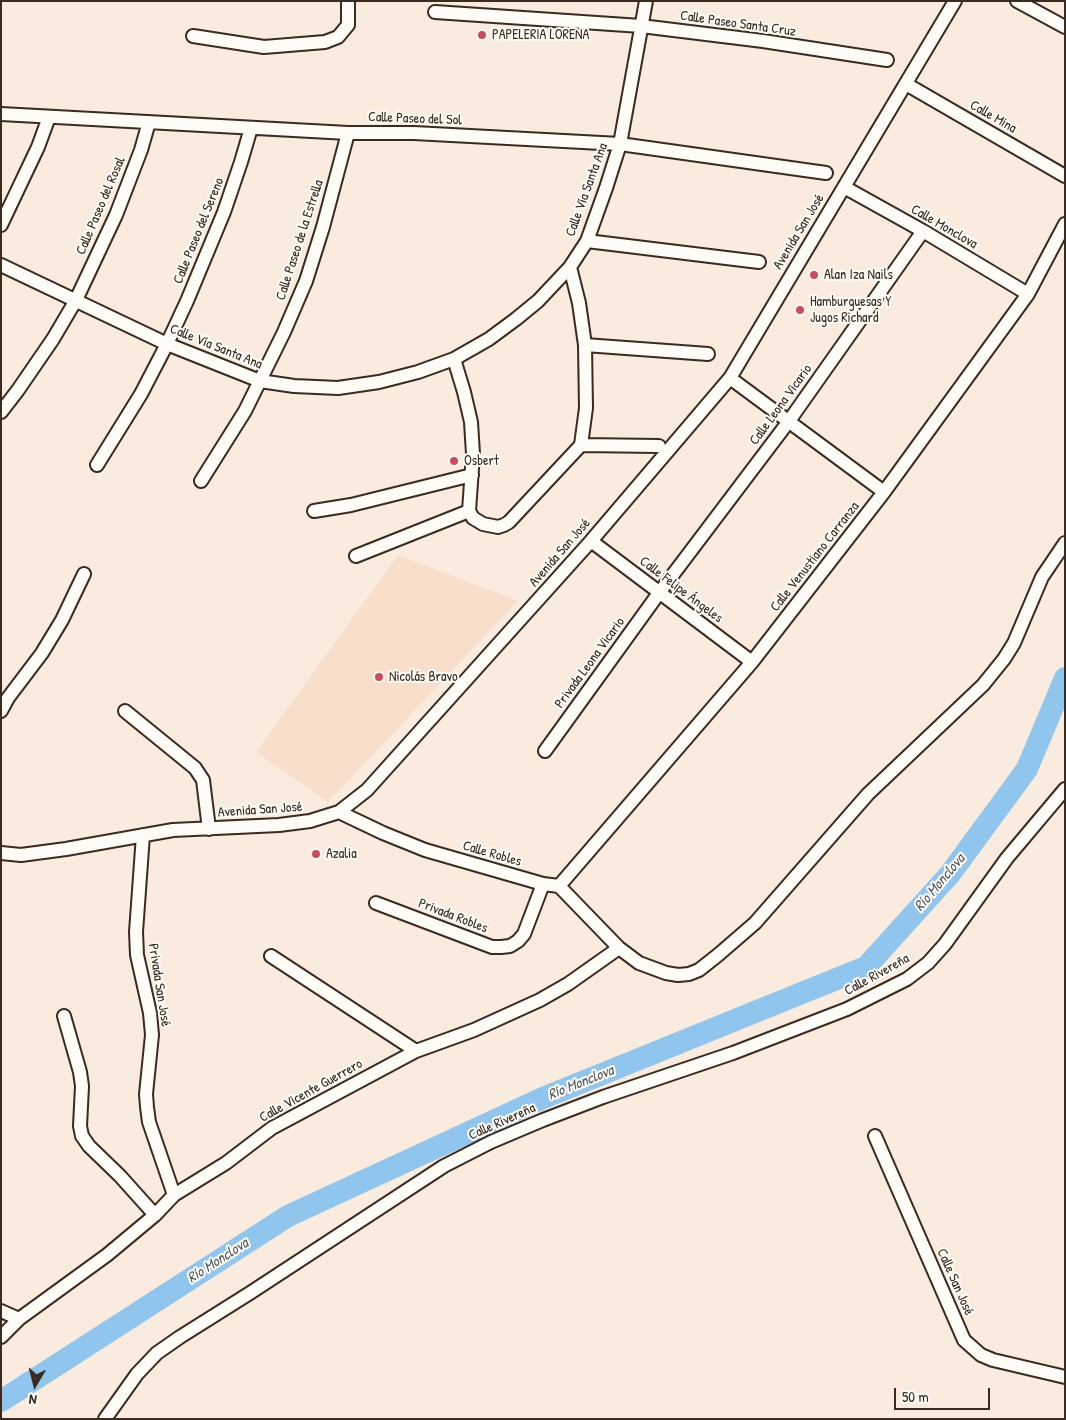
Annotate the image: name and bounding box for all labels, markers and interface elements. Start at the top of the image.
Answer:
street label: Calle Paseo Santa Cruz [679,8,797,40]
place label: PAPELERIA LORENA [492,27,589,43]
marker: PAPELERIA LORENA [476,29,488,41]
street label: Calle Mina [967,97,1019,137]
street label: Calle Paseo del Sol [368,109,462,129]
street label: Calle Vía Santa Ana [562,141,612,239]
street label: Calle Paseo del Rosal [73,155,129,257]
street label: Calle Paseo del Sereno [170,175,228,287]
street label: Calle Paseo de la Estrella [273,178,327,302]
street label: Avenida San José [770,191,828,273]
street label: Calle Monclova [908,201,980,253]
place label: Alan Iza Nails [824,267,893,283]
marker: Alan Iza Nails [808,269,820,281]
place label: Hamburguesas Y Jugos Richard [810,294,891,326]
marker: Hamburguesas Y Jugos Richard [794,304,806,316]
street label: Calle Vía Santa Ana [167,321,265,373]
street label: Calle Leona Vicario [746,361,816,449]
place label: Osbert [464,453,499,469]
marker: Osbert [448,455,460,467]
street label: Calle Venustiano Carranza [767,499,863,615]
street label: Avenida San José [526,515,594,591]
street label: Calle Felipe Ángeles [636,553,726,627]
street label: Privada Leona Vicario [551,614,629,712]
place label: Nicolás Bravo [389,669,458,685]
marker: Nicolás Bravo [373,671,385,683]
street label: Avenida San José [217,799,303,821]
street label: Calle Robles [461,838,523,870]
place label: Azalia [326,846,357,862]
marker: Azalia [310,848,322,860]
water label: Río Monclova [911,851,969,915]
street label: Privada Robles [416,895,490,937]
street label: Privada San José [144,942,174,1028]
street label: Calle Rivereña [842,950,912,1000]
street label: Calle Vicente Guerrero [257,1056,365,1126]
water label: Río Monclova [546,1062,616,1104]
street label: Calle Rivereña [466,1100,538,1144]
water label: Río Monclova [184,1235,252,1287]
street label: Calle San José [933,1246,977,1318]
north arrow [10,1360,60,1410]
scale bar [896,1378,992,1410]
text: 50 m [902,1386,929,1407]
text: N [28,1390,38,1410]

